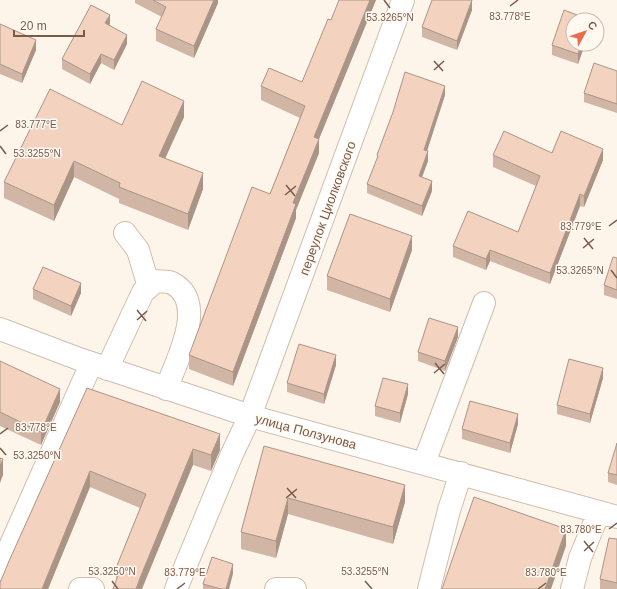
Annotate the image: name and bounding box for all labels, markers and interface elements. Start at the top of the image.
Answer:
text: 83.778°E [489,11,531,22]
scale bar [14,12,84,38]
text: 53.3265°N [366,12,414,23]
north arrow [565,12,605,52]
text: 20 m [20,19,47,33]
text: С [586,19,600,33]
text: 83.777°E [15,119,57,130]
street label: переулок Циолковского [296,139,359,277]
text: 53.3255°N [13,148,61,159]
text: 83.779°E [560,221,602,232]
text: 53.3265°N [556,265,604,276]
street label: улица Ползунова [254,411,359,452]
text: 83.778°E [15,422,57,433]
text: 53.3250°N [13,450,61,461]
text: 83.780°E [560,524,602,535]
text: 53.3250°N [88,566,136,577]
text: 53.3255°N [341,566,389,577]
text: 83.779°E [164,567,206,578]
text: 83.780°E [525,567,567,578]

